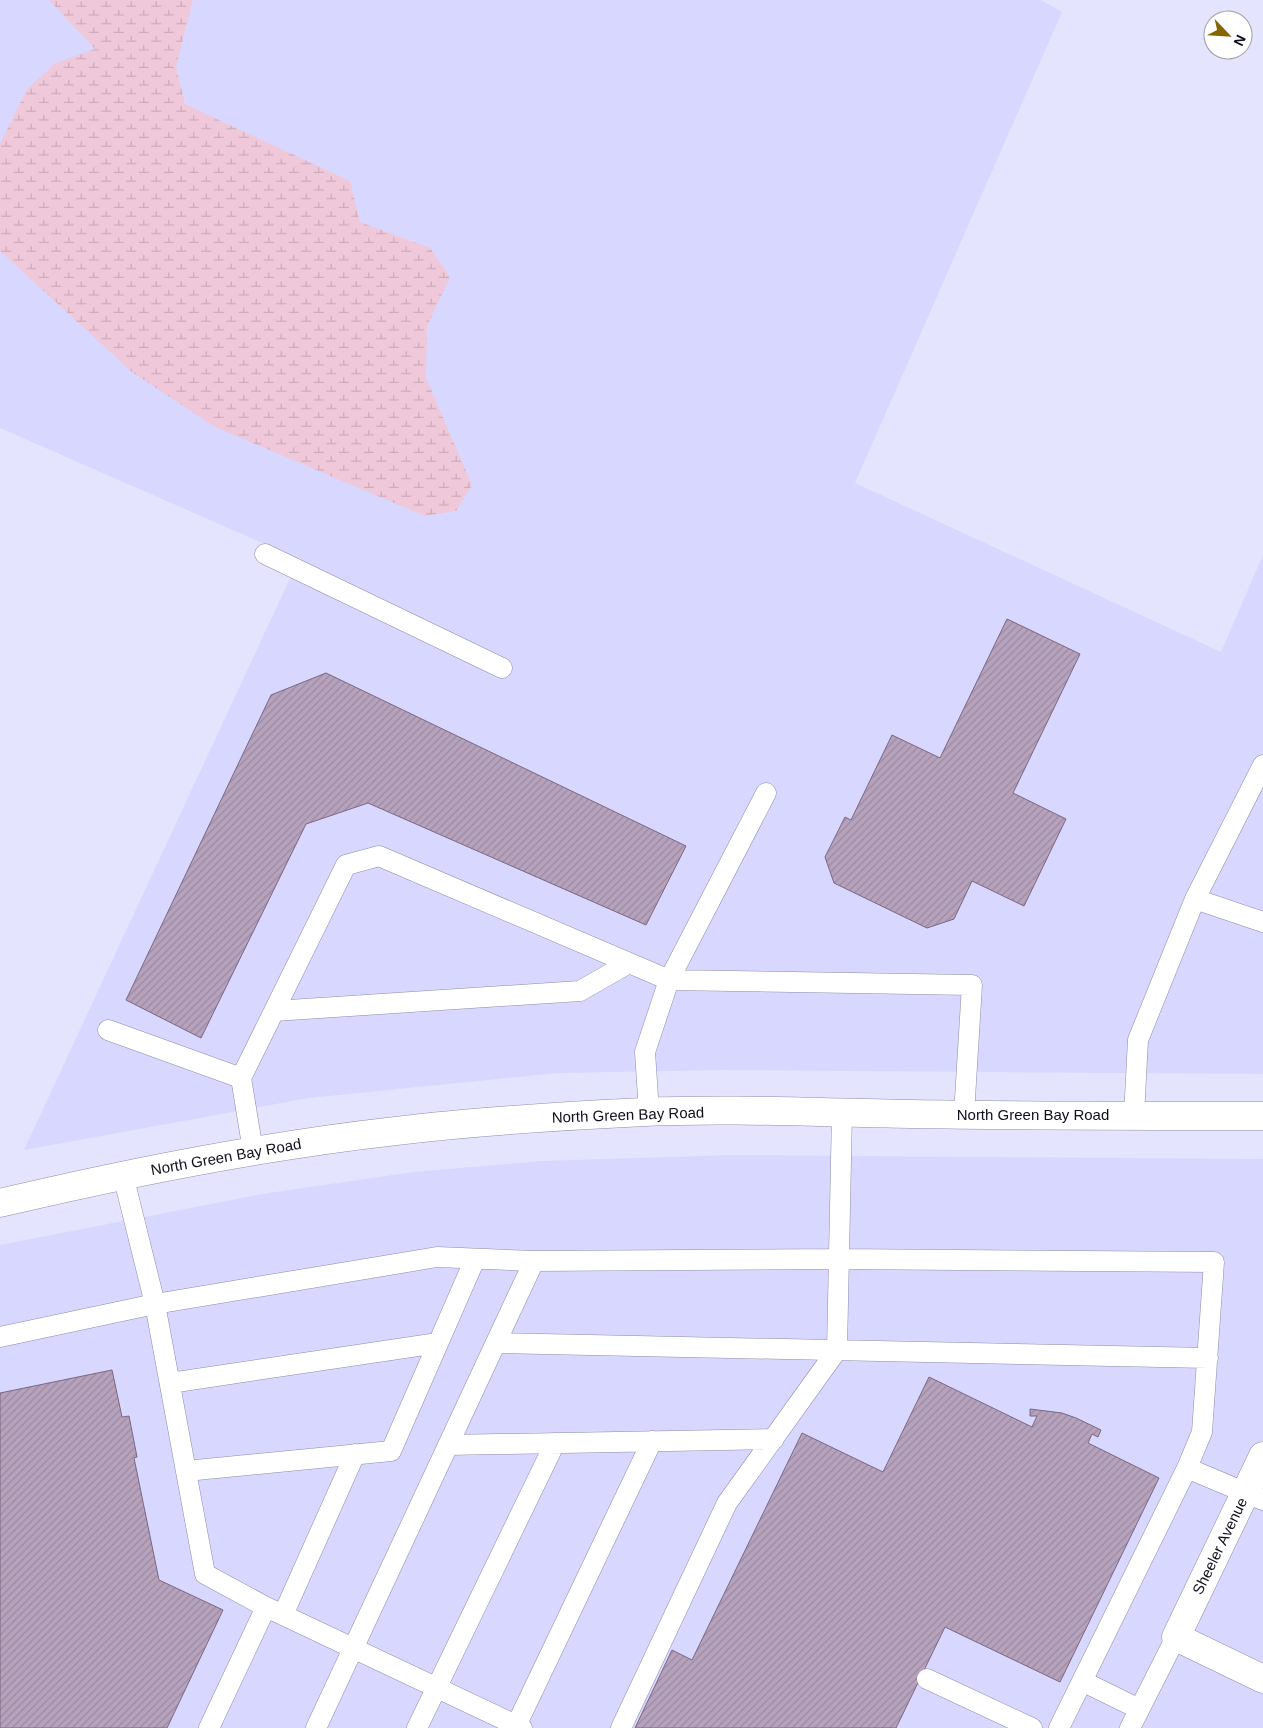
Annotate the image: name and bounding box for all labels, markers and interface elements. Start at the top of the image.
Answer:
north arrow [1203,10,1253,60]
text: N [1230,33,1249,48]
street label: North Green Bay Road [551,1103,705,1126]
street label: North Green Bay Road [957,1106,1109,1123]
street label: North Green Bay Road [149,1135,303,1178]
street label: Sheeler Avenue [1189,1495,1250,1597]

